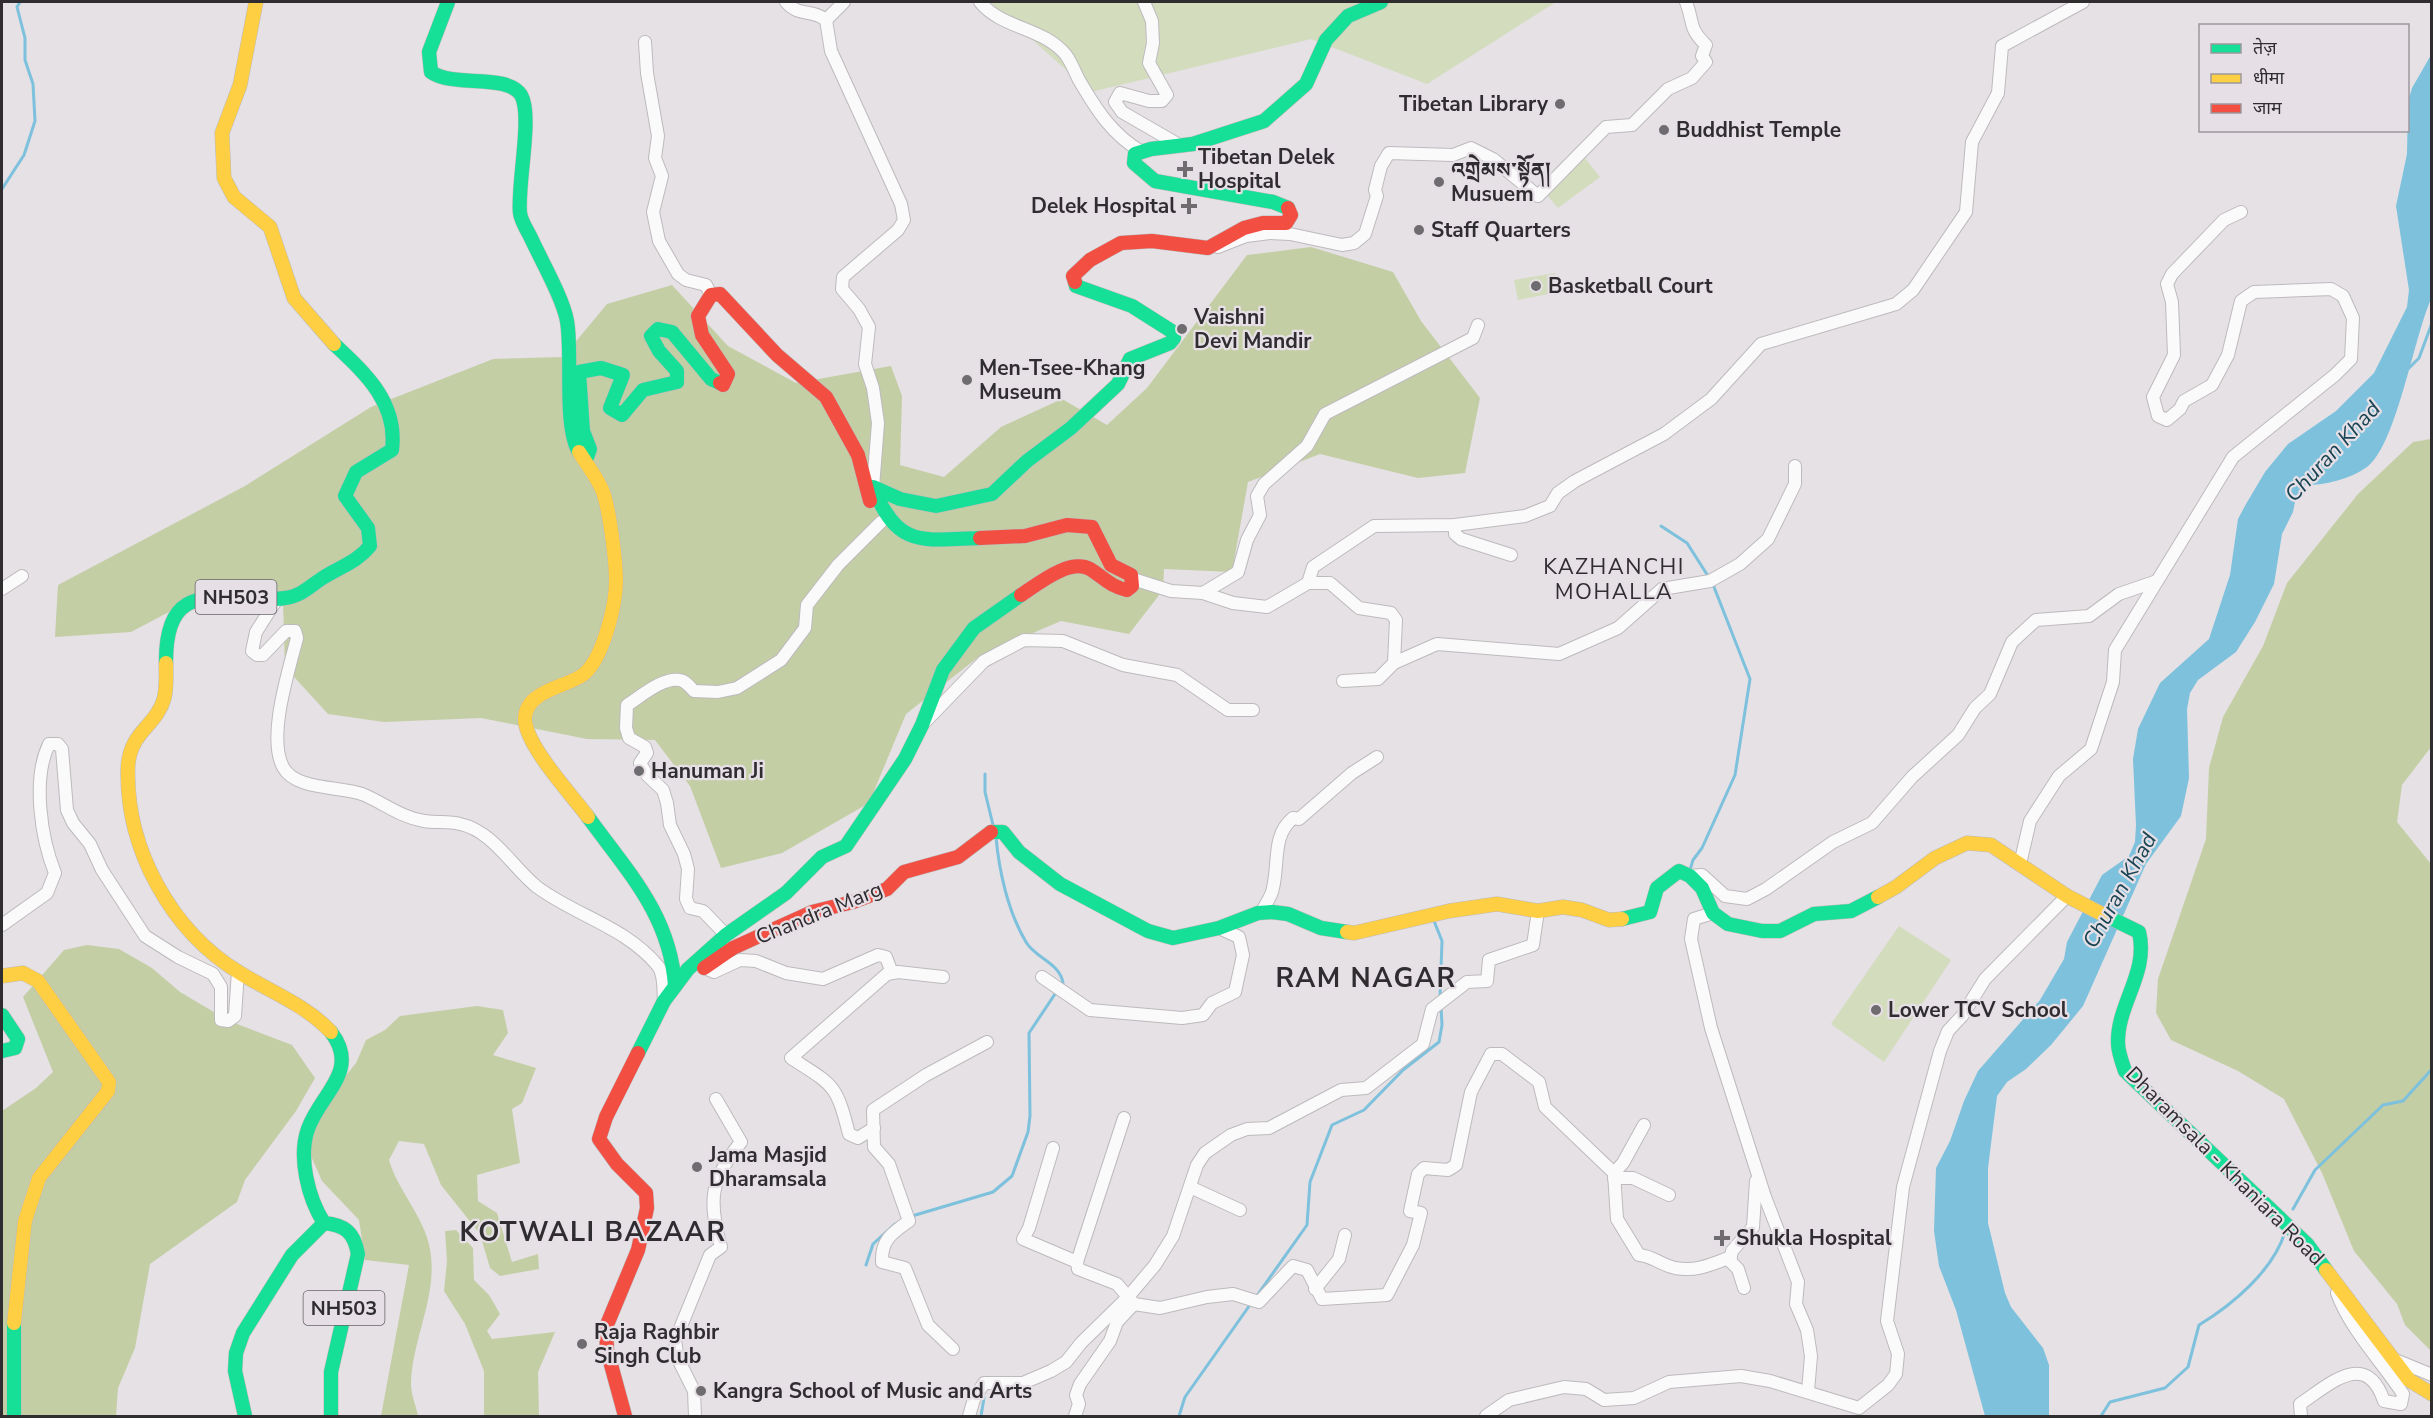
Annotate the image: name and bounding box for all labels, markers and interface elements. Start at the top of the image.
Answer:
legend [2199,24,2409,132]
text: तेज़ [2253,36,2277,60]
text: धीमा [2253,66,2284,90]
place label: Tibetan Library [1399,90,1549,118]
text: जाम [2253,96,2283,120]
marker: Tibetan Library [1553,97,1567,111]
place label: Buddhist Temple [1676,116,1841,144]
marker: Buddhist Temple [1657,123,1671,137]
place label: Tibetan Delek Hospital [1198,143,1335,195]
place label: འགྲེམས་སྟོན། Musuem [1451,153,1551,208]
marker: Tibetan Delek Hospital [1176,160,1194,178]
marker: འགྲེམས་སྟོན། Musuem [1432,175,1446,189]
place label: Delek Hospital [1031,192,1176,220]
marker: Delek Hospital [1180,197,1198,215]
place label: Staff Quarters [1431,216,1571,244]
marker: Staff Quarters [1412,223,1426,237]
place label: Basketball Court [1548,272,1713,300]
marker: Basketball Court [1529,279,1543,293]
place label: Vaishni Devi Mandir [1193,303,1312,355]
marker: Vaishni Devi Mandir [1175,322,1189,336]
place label: Men-Tsee-Khang Museum [979,354,1146,406]
marker: Men-Tsee-Khang Museum [960,373,974,387]
water label: Churan Khad [2278,395,2387,509]
district label: KAZHANCHI MOHALLA [1543,552,1685,607]
road number: NH503 [196,580,276,614]
place label: Hanuman Ji [651,757,764,785]
marker: Hanuman Ji [632,764,646,778]
water label: Churan Khad [2076,827,2164,954]
street label: Chandra Marg [752,875,886,951]
district label: RAM NAGAR [1276,960,1456,997]
place label: Lower TCV School [1888,996,2068,1024]
marker: Lower TCV School [1869,1003,1883,1017]
street label: Dharamsala - Khaniara Road [2120,1061,2330,1271]
place label: Jama Masjid Dharamsala [708,1141,827,1193]
marker: Jama Masjid Dharamsala [690,1160,704,1174]
district label: KOTWALI BAZAAR [460,1214,726,1251]
place label: Shukla Hospital [1736,1224,1892,1252]
marker: Shukla Hospital [1713,1229,1731,1247]
road number: NH503 [304,1291,385,1325]
place label: Raja Raghbir Singh Club [594,1318,720,1370]
marker: Raja Raghbir Singh Club [575,1337,589,1351]
place label: Kangra School of Music and Arts [713,1377,1032,1405]
marker: Kangra School of Music and Arts [694,1384,708,1398]

